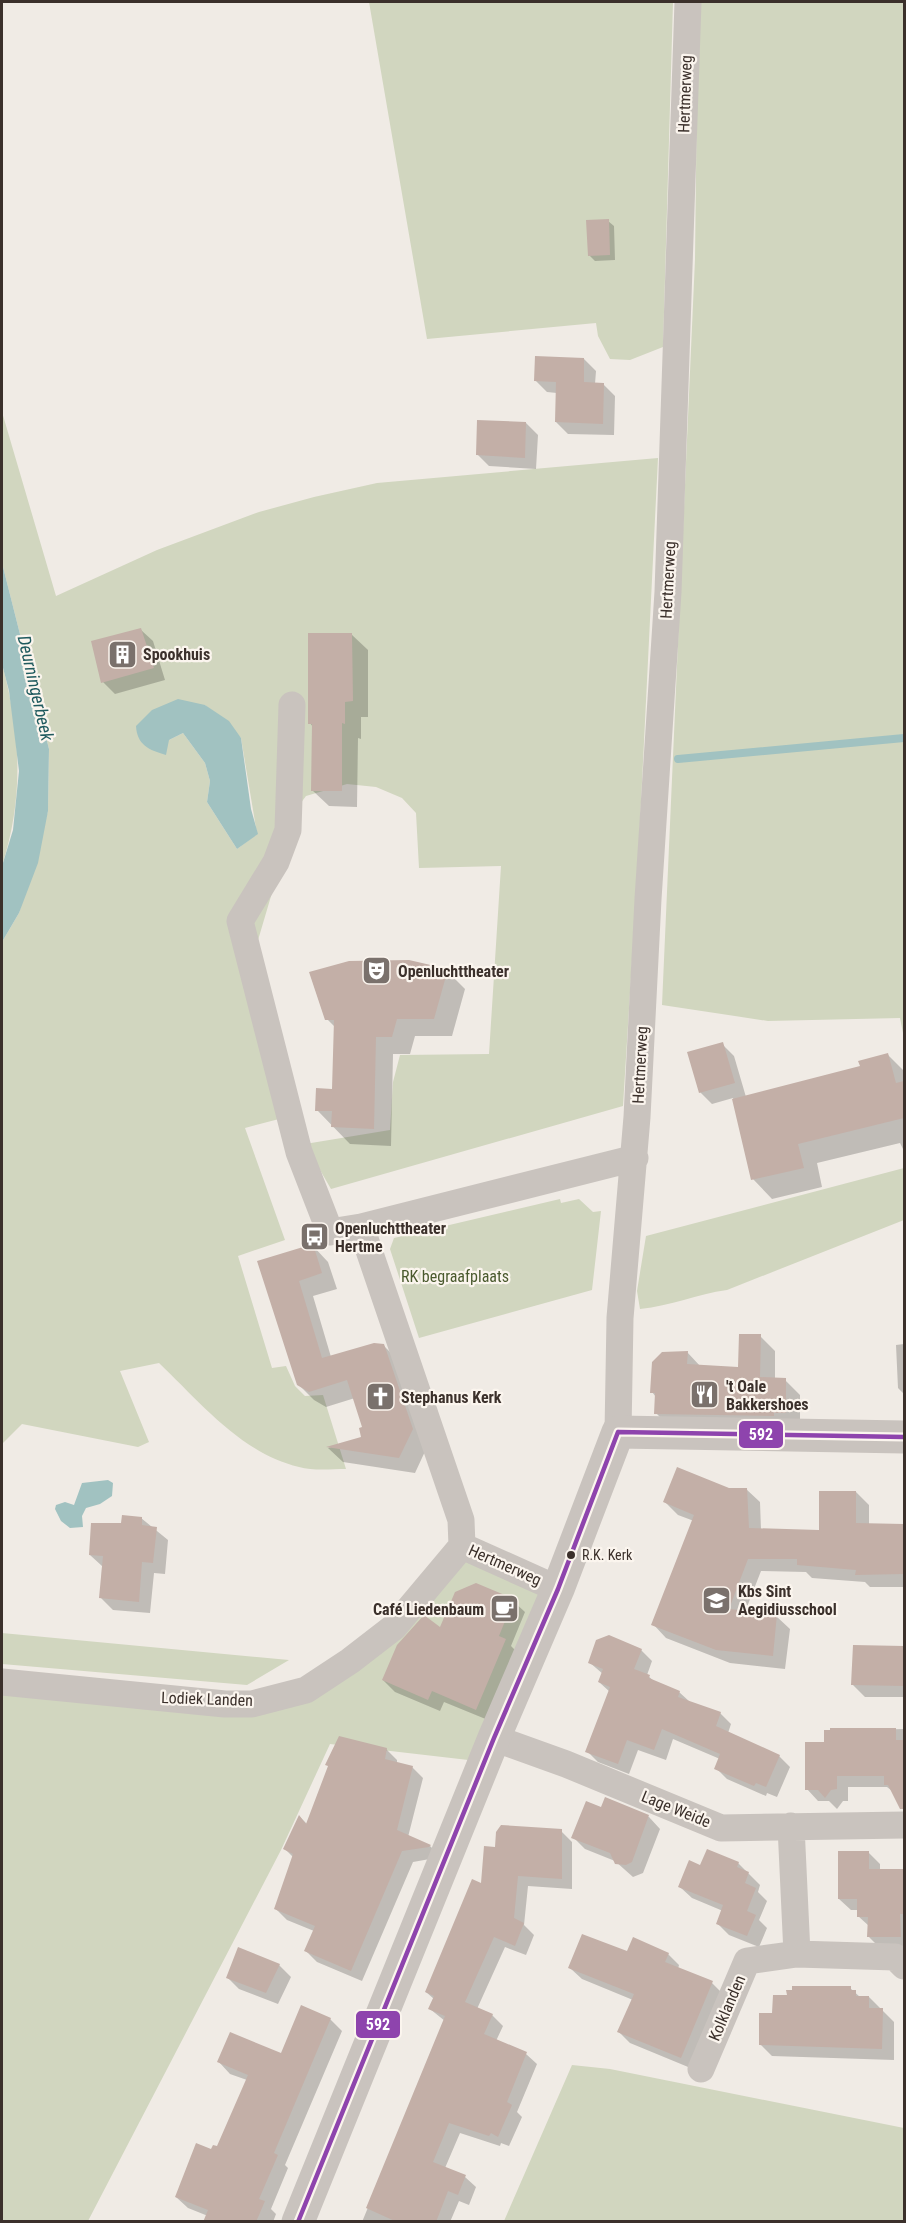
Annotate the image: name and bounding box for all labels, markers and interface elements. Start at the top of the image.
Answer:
street label: Hertmerweg [674,55,696,133]
street label: Hertmerweg [656,541,680,619]
water label: Deurningerbeek [14,633,59,744]
building icon: Spookhuis [106,638,138,670]
place label: Spookhuis [143,645,210,664]
theatre icon: Openluchttheater [361,955,393,987]
place label: Openluchttheater [398,962,509,981]
street label: Hertmerweg [628,1026,652,1104]
place label: Openluchttheater Hertme [335,1219,446,1256]
bus stop icon: Openluchttheater Hertme [298,1221,330,1253]
park label: RK begraafplaats [401,1267,509,1286]
place label: 't Oale Bakkershoes [726,1377,809,1414]
restaurant icon: 't Oale Bakkershoes [689,1379,721,1411]
church icon: Stephanus Kerk [364,1381,396,1413]
place label: Stephanus Kerk [401,1388,502,1407]
line badge: 592 [738,1420,784,1449]
text: 592 [749,1425,773,1444]
street label: Hertmerweg [466,1541,544,1589]
place label: R.K. Kerk [582,1547,633,1563]
marker: R.K. Kerk [565,1549,577,1561]
place label: Kbs Sint Aegidiusschool [738,1582,837,1619]
school or university icon: Kbs Sint Aegidiusschool [701,1584,733,1616]
cafe icon: Café Liedenbaum [489,1593,521,1625]
place label: Café Liedenbaum [373,1600,484,1619]
street label: Lodiek Landen [161,1688,253,1710]
street label: Lage Weide [639,1787,713,1831]
street label: Kolklanden [705,1972,749,2044]
line badge: 592 [355,2010,401,2039]
text: 592 [366,2015,390,2034]

